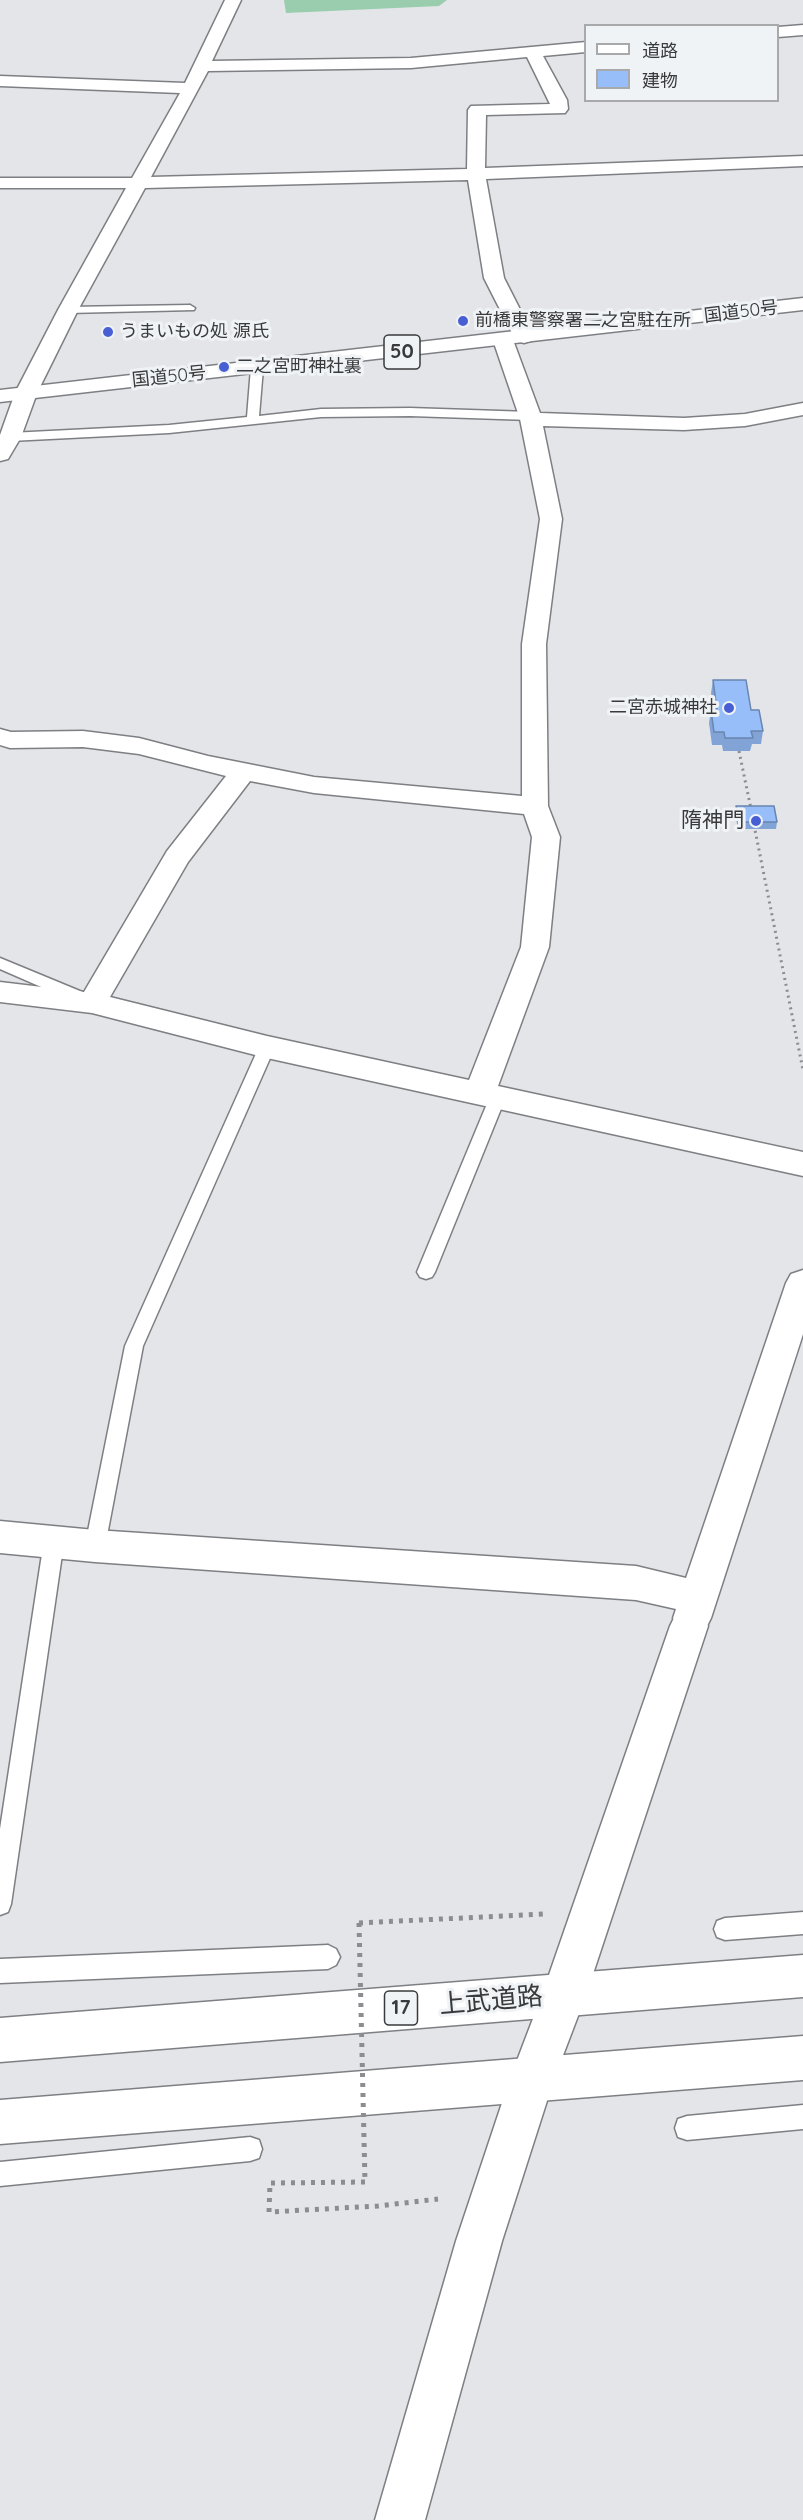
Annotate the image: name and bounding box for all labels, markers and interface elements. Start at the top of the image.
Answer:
legend [584,24,779,102]
text: 道路 [642,39,678,62]
text: 建物 [642,69,678,92]
street label: 国道50号 [703,297,779,327]
place label: 前橋東警察署二之宮駐在所 [475,310,691,332]
marker: 前橋東警察署二之宮駐在所 [456,314,470,328]
place label: うまいもの処 源氏 [120,321,269,343]
marker: うまいもの処 源氏 [101,325,115,339]
road number: 50 [384,335,420,369]
place label: 二之宮町神社裏 [236,356,362,378]
marker: 二之宮町神社裏 [217,360,231,374]
street label: 国道50号 [131,362,207,392]
place label: 二宮赤城神社 [609,697,717,719]
marker: 二宮赤城神社 [722,701,736,715]
place label: 隋神門 [681,808,744,834]
marker: 隋神門 [749,814,763,828]
street label: 上武道路 [438,1981,544,2021]
road number: 17 [384,1991,418,2025]

